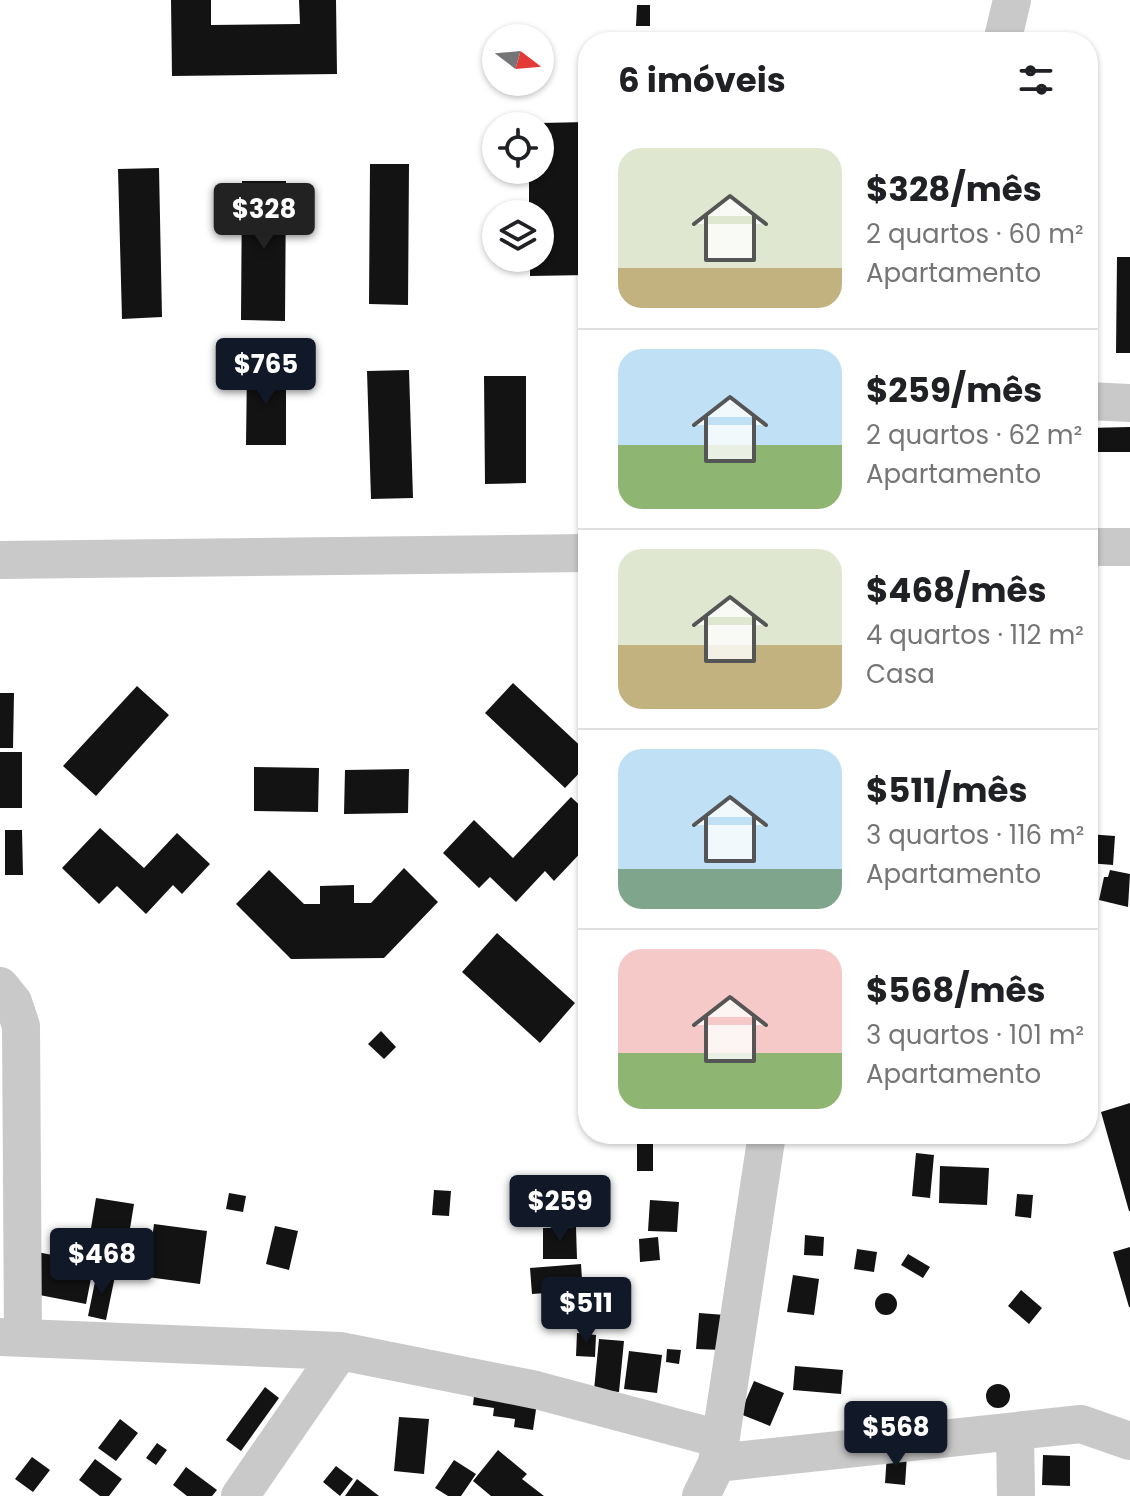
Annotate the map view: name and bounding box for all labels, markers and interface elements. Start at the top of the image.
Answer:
north arrow [482,24,554,96]
map controls [482,24,554,272]
text: 6 imóveis [618,56,786,104]
icon: filters [1014,58,1058,102]
button: locate [482,112,554,184]
text: $328/mês [866,165,1042,213]
icon: home [682,180,778,276]
pin: $328 [217,183,311,251]
text: $328 [232,191,296,227]
button: layers [482,200,554,272]
text: 2 quartos · 60 m² [866,216,1084,252]
text: Apartamento [866,255,1041,291]
pin: $765 [219,338,313,406]
text: $765 [234,346,298,382]
text: $259/mês [866,366,1042,414]
icon: home [682,381,778,477]
text: 2 quartos · 62 m² [866,417,1082,453]
text: Apartamento [866,456,1041,492]
text: $468/mês [866,566,1046,614]
icon: home [682,581,778,677]
text: 4 quartos · 112 m² [866,617,1084,653]
text: Casa [866,656,935,692]
text: $511/mês [866,766,1027,814]
icon: home [682,781,778,877]
text: 3 quartos · 116 m² [866,817,1084,853]
text: Apartamento [866,856,1041,892]
text: $568/mês [866,966,1046,1014]
icon: home [682,981,778,1077]
text: 3 quartos · 101 m² [866,1017,1084,1053]
text: Apartamento [866,1056,1041,1092]
pin: $259 [513,1175,607,1243]
text: $259 [528,1183,592,1219]
pin: $468 [55,1228,149,1296]
text: $468 [68,1236,136,1272]
pin: $511 [539,1277,633,1345]
text: $511 [559,1285,613,1321]
pin: $568 [849,1401,943,1469]
text: $568 [862,1409,930,1445]

